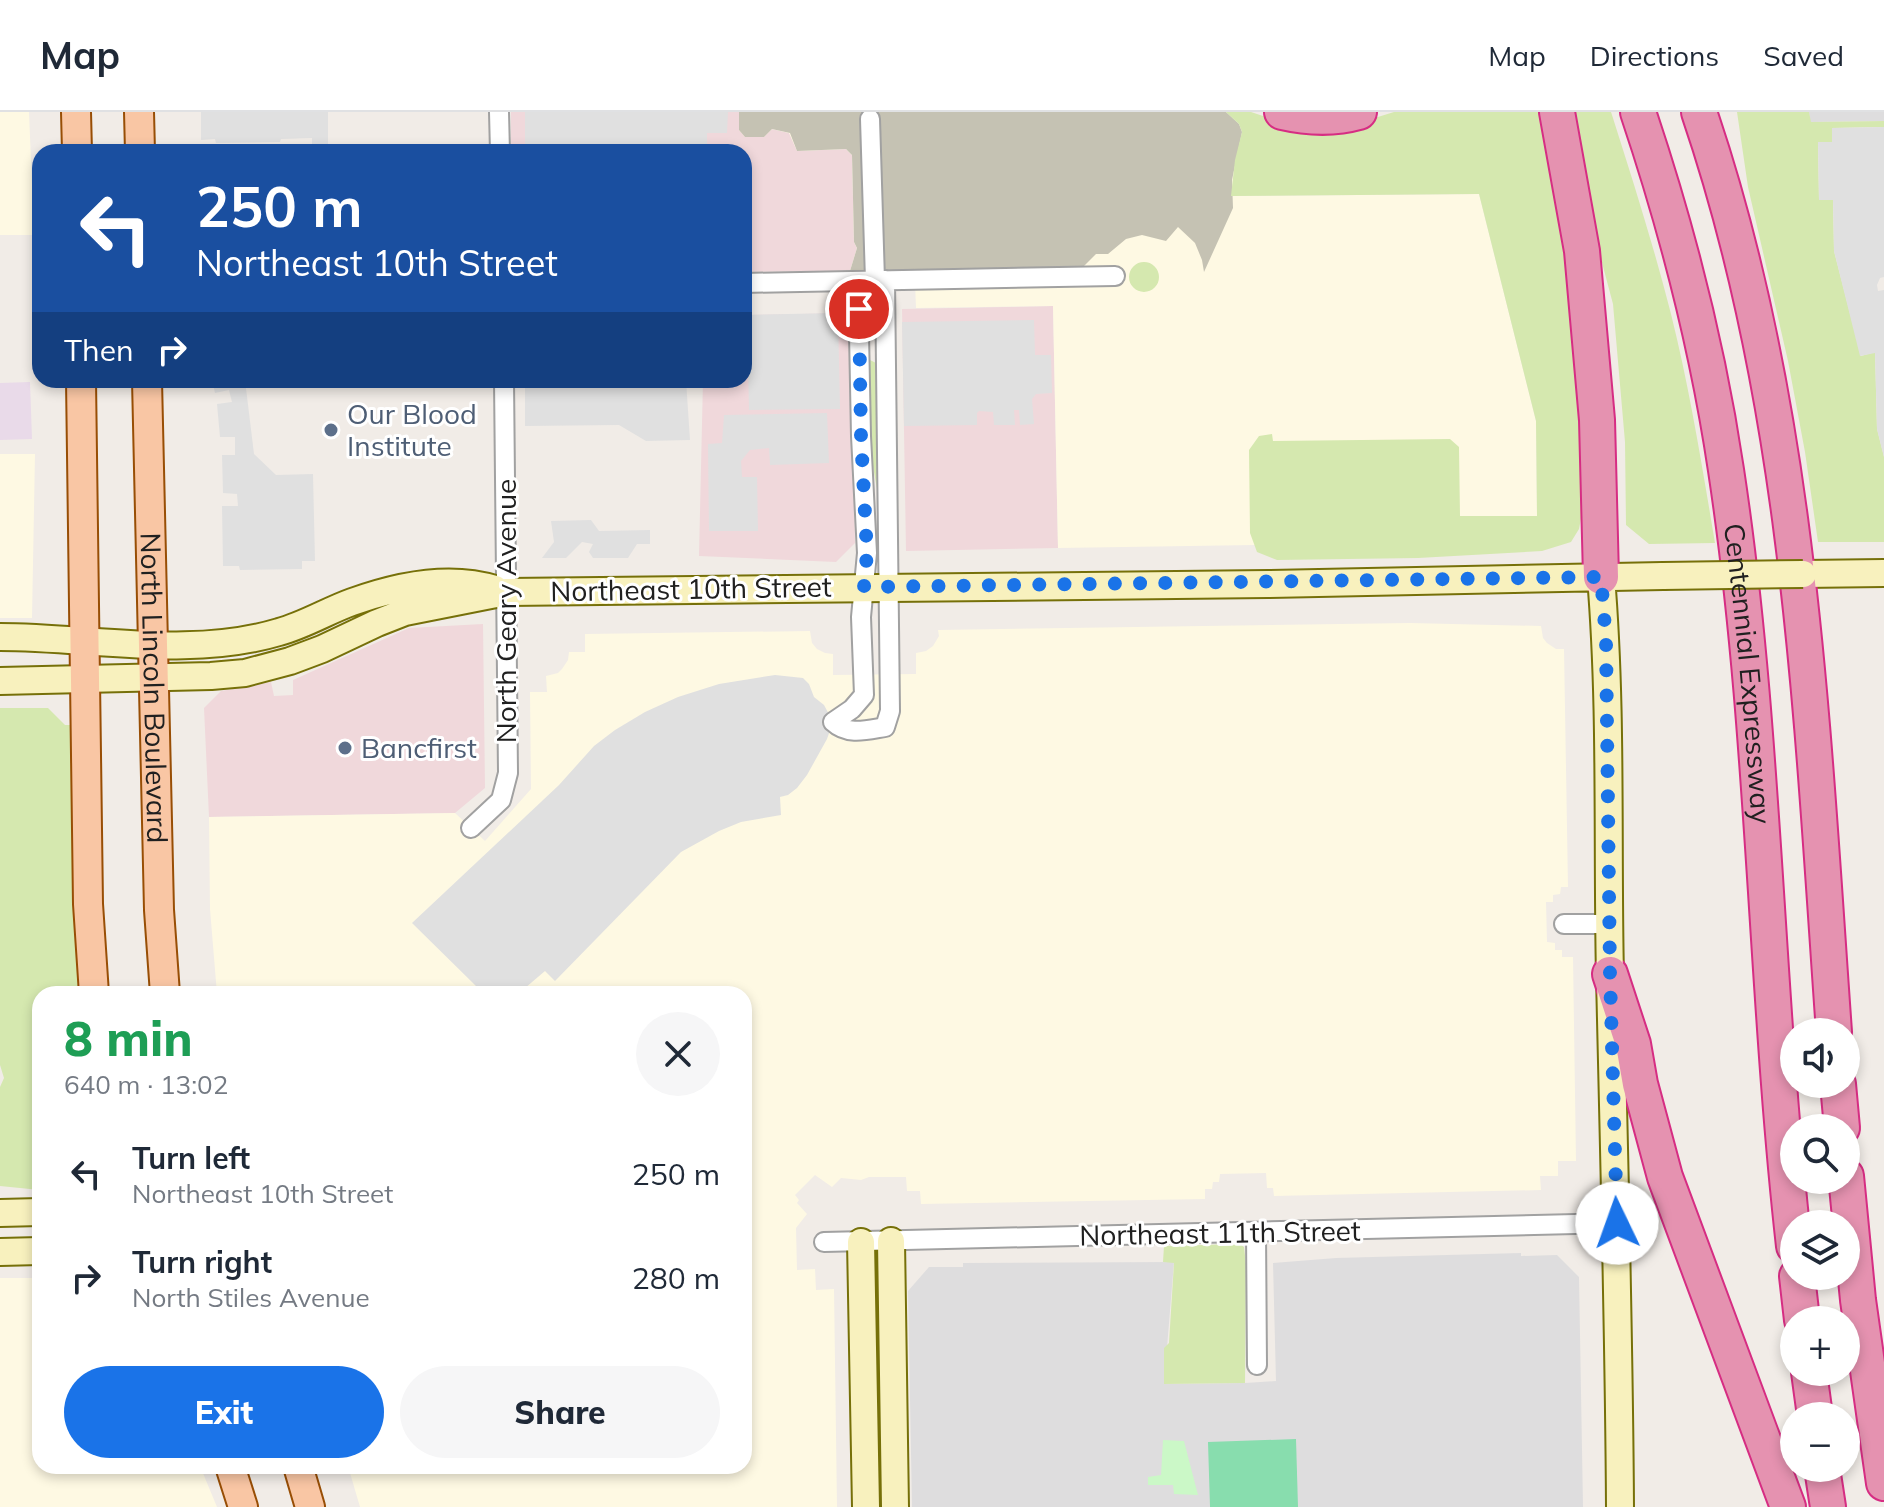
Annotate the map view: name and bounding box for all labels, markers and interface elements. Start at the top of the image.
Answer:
text: Map [40,31,120,79]
text: Map [1488,38,1546,73]
text: Directions [1590,38,1719,73]
text: Saved [1763,38,1844,73]
text: 250 m [196,171,363,241]
icon: left [64,176,168,280]
text: Northeast 10th Street [196,240,558,285]
pin [825,275,893,343]
icon: arrive [837,287,881,331]
icon: right [150,328,194,372]
text: Then [64,331,134,369]
place label: Our Blood Institute [347,396,477,463]
marker: Our Blood Institute [322,421,340,439]
street label: North Geary Avenue [488,479,523,743]
street label: Centennial Expressway [1717,521,1779,825]
street label: North Lincoln Boulevard [133,532,175,844]
street label: Northeast 10th Street [550,569,832,608]
place label: Bancfirst [361,730,477,765]
marker: Bancfirst [336,739,354,757]
text: 8 min [64,1008,193,1068]
button: close [636,1012,720,1096]
map controls [1780,1018,1860,1482]
button: sound [1780,1018,1860,1098]
text: 640 m · 13:02 [64,1068,228,1101]
button: search [1780,1114,1860,1194]
text: Turn left [132,1139,250,1177]
icon: left [64,1152,108,1196]
text: 250 m [632,1155,720,1193]
text: Northeast 10th Street [132,1177,393,1210]
position arrow [1575,1181,1659,1265]
button: layers [1780,1210,1860,1290]
street label: Northeast 11th Street [1079,1213,1361,1252]
text: Turn right [132,1243,272,1281]
icon: right [64,1256,108,1300]
text: 280 m [632,1259,720,1297]
text: North Stiles Avenue [132,1281,370,1314]
button: + [1780,1306,1860,1386]
button: Exit [64,1366,384,1458]
button: Share [400,1366,720,1458]
button: − [1780,1402,1860,1482]

